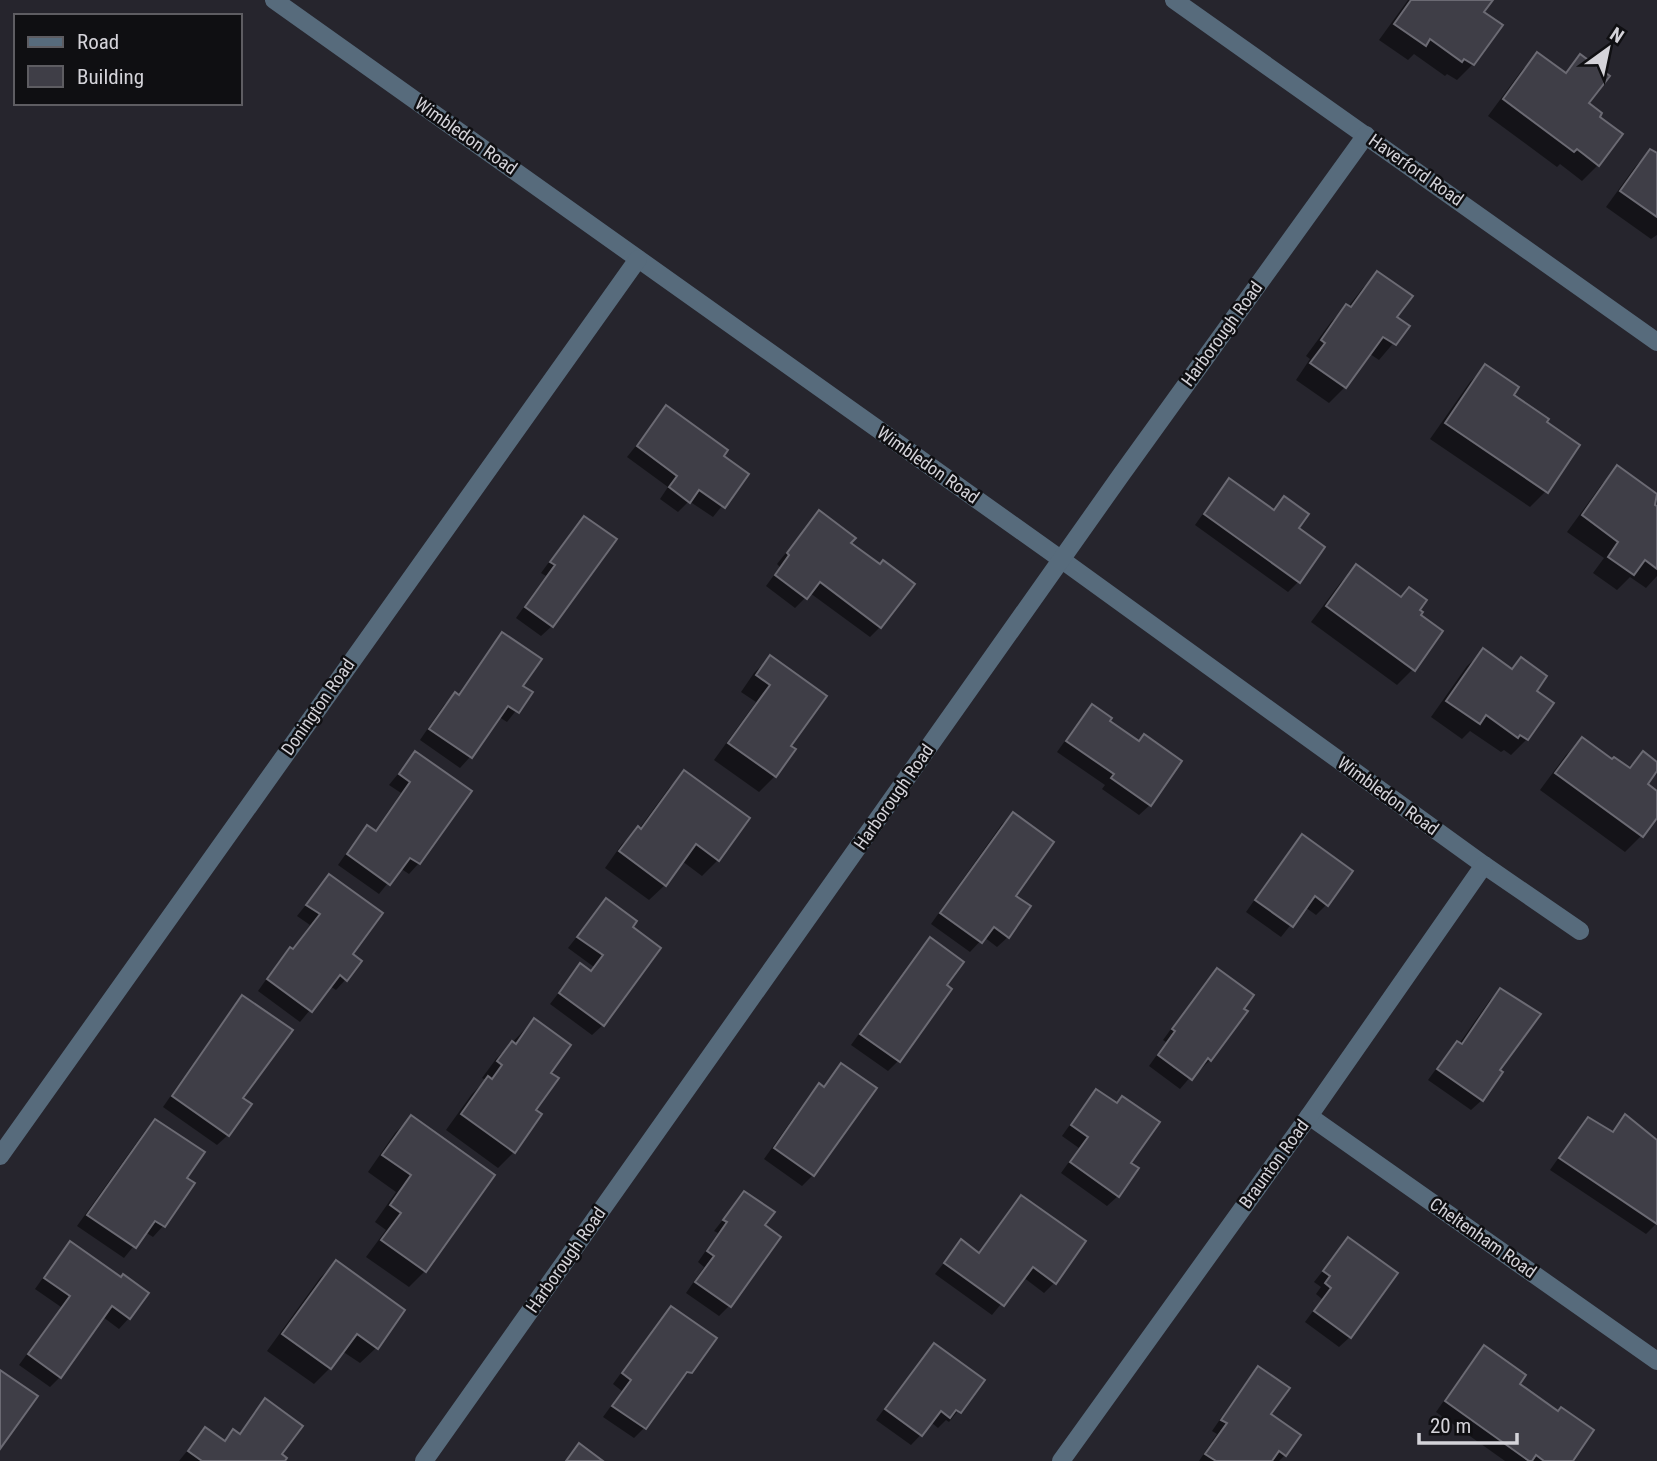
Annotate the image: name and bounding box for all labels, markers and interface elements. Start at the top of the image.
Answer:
legend [14,14,242,105]
north arrow [1573,14,1643,84]
text: N [1606,22,1628,48]
text: Road [77,30,119,54]
text: Building [77,65,144,89]
street label: Wimbledon Road [411,93,521,179]
street label: Haverford Road [1365,129,1468,210]
street label: Harborough Road [1177,277,1267,390]
street label: Wimbledon Road [873,422,983,508]
street label: Donington Road [277,654,359,759]
street label: Harborough Road [849,740,938,854]
street label: Wimbledon Road [1334,752,1443,839]
street label: Braunton Road [1234,1115,1313,1212]
street label: Cheltenham Road [1426,1193,1541,1282]
street label: Harborough Road [521,1203,610,1317]
scale bar [1419,1402,1517,1446]
text: 20 m [1430,1414,1471,1438]

